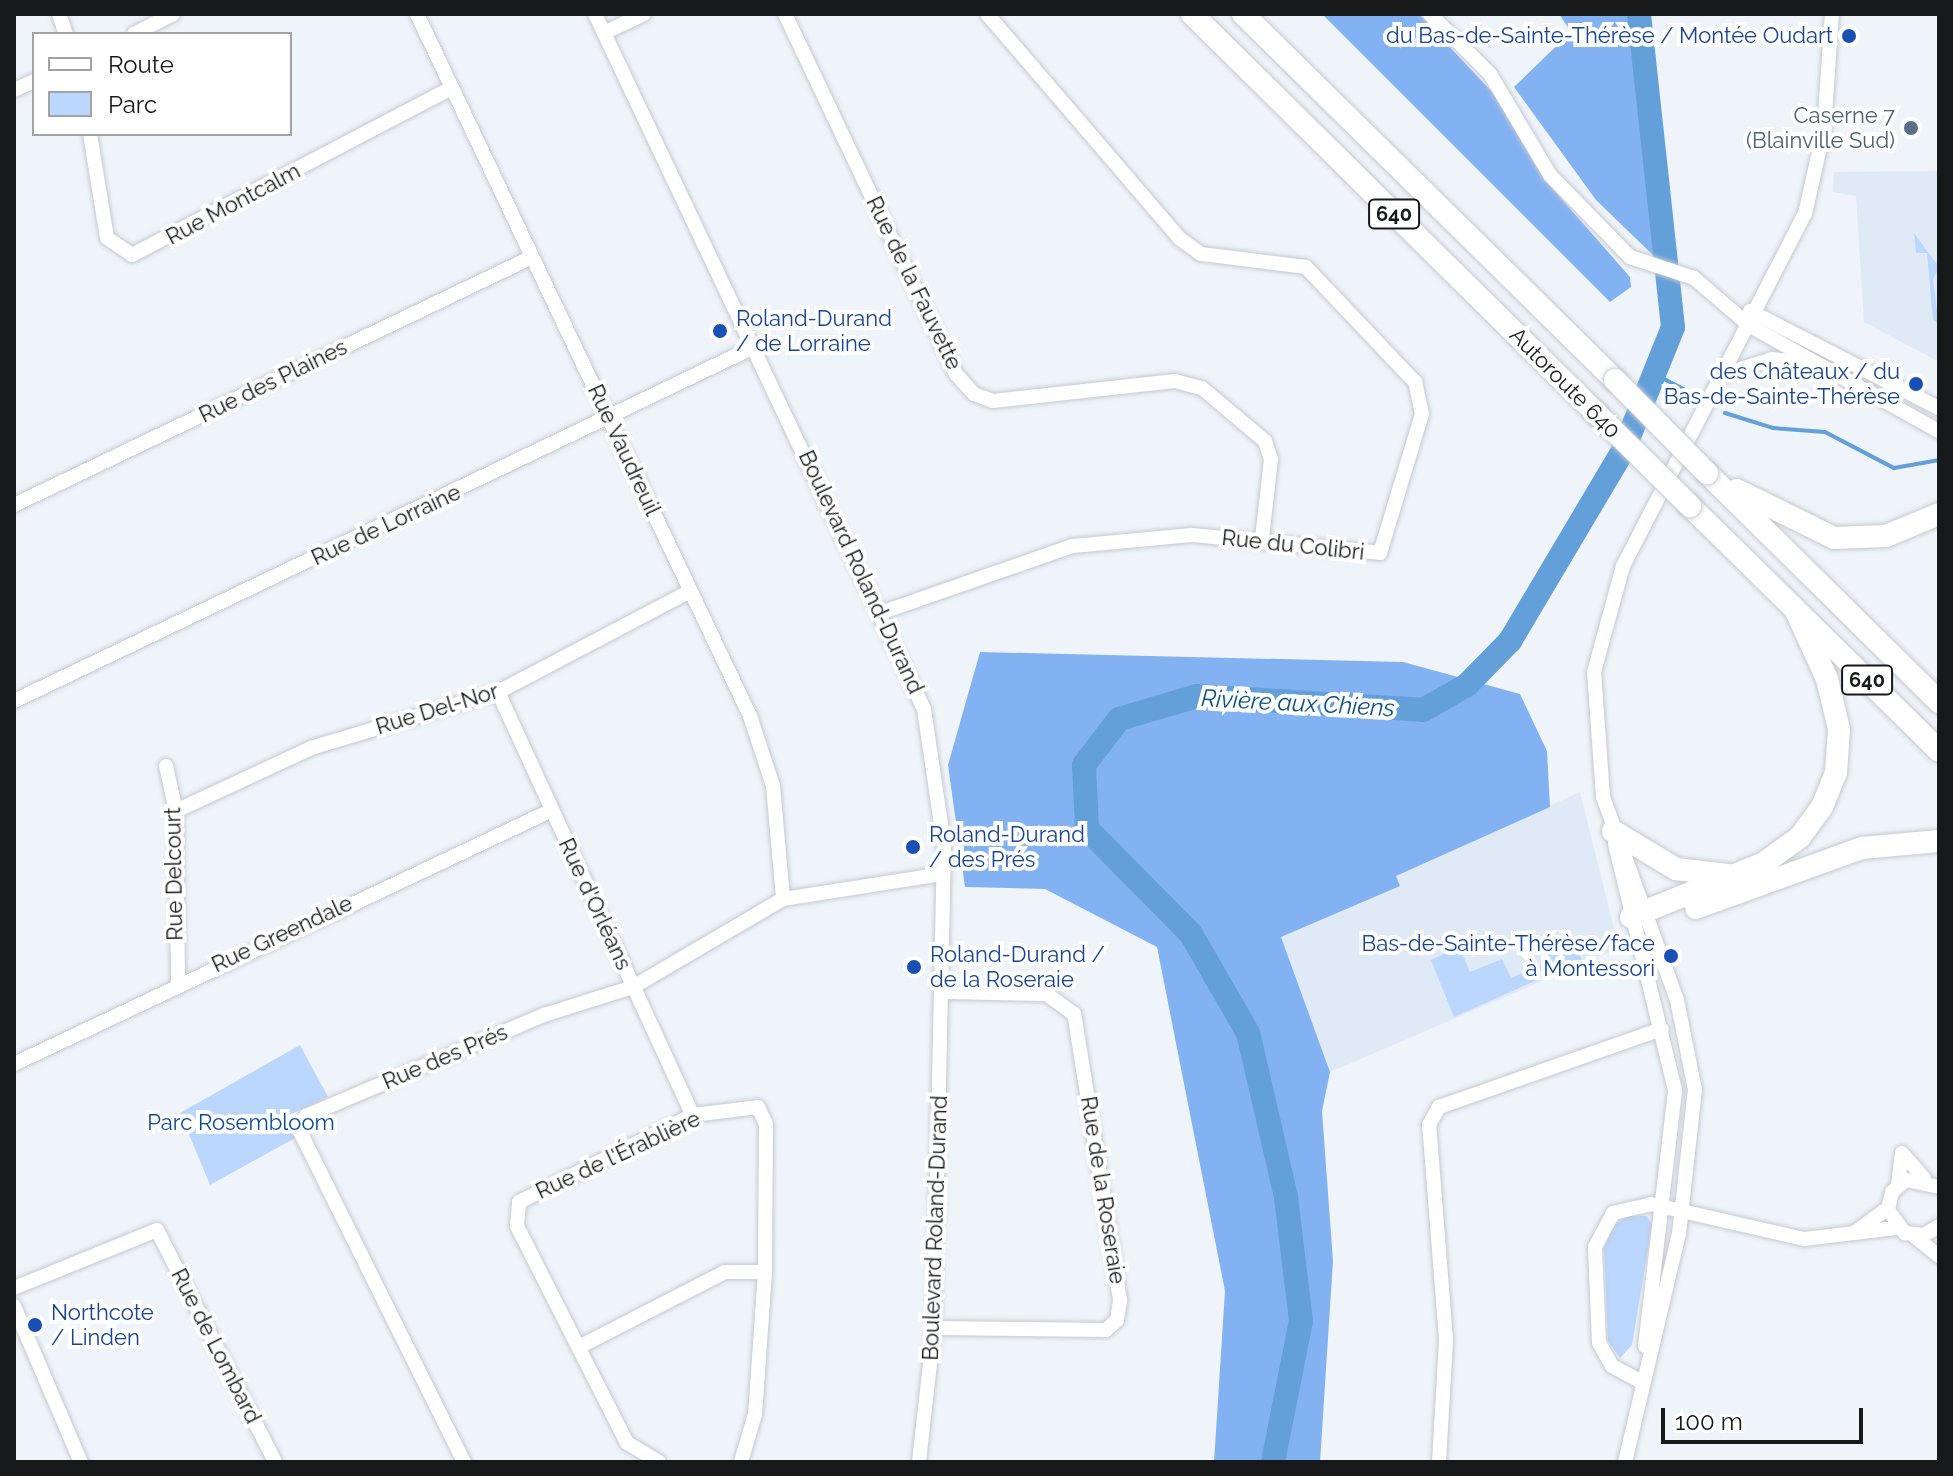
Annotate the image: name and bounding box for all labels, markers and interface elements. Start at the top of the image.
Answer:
place label: du Bas-de-Sainte-Thérèse / Montée Oudart [1386,23,1833,49]
marker: du Bas-de-Sainte-Thérèse / Montée Oudart [1840,27,1858,45]
legend [32,32,292,136]
text: Route [108,50,174,79]
text: Parc [108,90,157,119]
place label: Caserne 7 (Blainville Sud) [1746,102,1895,154]
marker: Caserne 7 (Blainville Sud) [1902,119,1920,137]
street label: Rue Montcalm [161,158,305,250]
street label: Rue de la Fauvette [861,192,967,374]
road number: 640 [1368,198,1420,230]
place label: Roland-Durand / de Lorraine [736,305,892,356]
marker: Roland-Durand / de Lorraine [711,322,729,340]
street label: Autoroute 640 [1504,322,1626,444]
street label: Rue des Plaines [195,334,351,428]
place label: des Châteaux / du Bas-de-Sainte-Thérèse [1664,358,1900,410]
marker: des Châteaux / du Bas-de-Sainte-Thérèse [1907,375,1925,393]
street label: Rue Vaudreuil [582,380,666,520]
street label: Boulevard Roland-Durand [793,446,929,698]
street label: Rue de Lorraine [307,479,465,571]
street label: Rue du Colibri [1220,524,1366,566]
road number: 640 [1841,664,1893,696]
street label: Rue Del-Nor [372,678,502,740]
water label: Rivière aux Chiens [1200,684,1396,722]
street label: Rue Delcourt [160,807,188,941]
place label: Roland-Durand / des Prés [929,821,1085,872]
street label: Rue d'Orléans [553,834,637,974]
marker: Roland-Durand / des Prés [904,838,922,856]
street label: Rue Greendale [207,890,357,978]
place label: Bas-de-Sainte-Thérèse/face à Montessori [1362,930,1655,982]
place label: Roland-Durand / de la Roseraie [930,941,1105,992]
marker: Bas-de-Sainte-Thérèse/face à Montessori [1662,947,1680,965]
marker: Roland-Durand / de la Roseraie [905,958,923,976]
street label: Rue des Prés [379,1019,511,1095]
street label: Rue de la Roseraie [1075,1094,1131,1286]
street label: Boulevard Roland-Durand [917,1095,953,1361]
street label: Rue de l'Érablière [532,1105,704,1205]
park label: Parc Rosembloom [147,1110,335,1136]
street label: Rue de Lombard [166,1264,266,1428]
place label: Northcote / Linden [51,1299,154,1350]
marker: Northcote / Linden [26,1316,44,1334]
scale bar [1665,1392,1867,1442]
text: 100 m [1675,1407,1743,1436]

